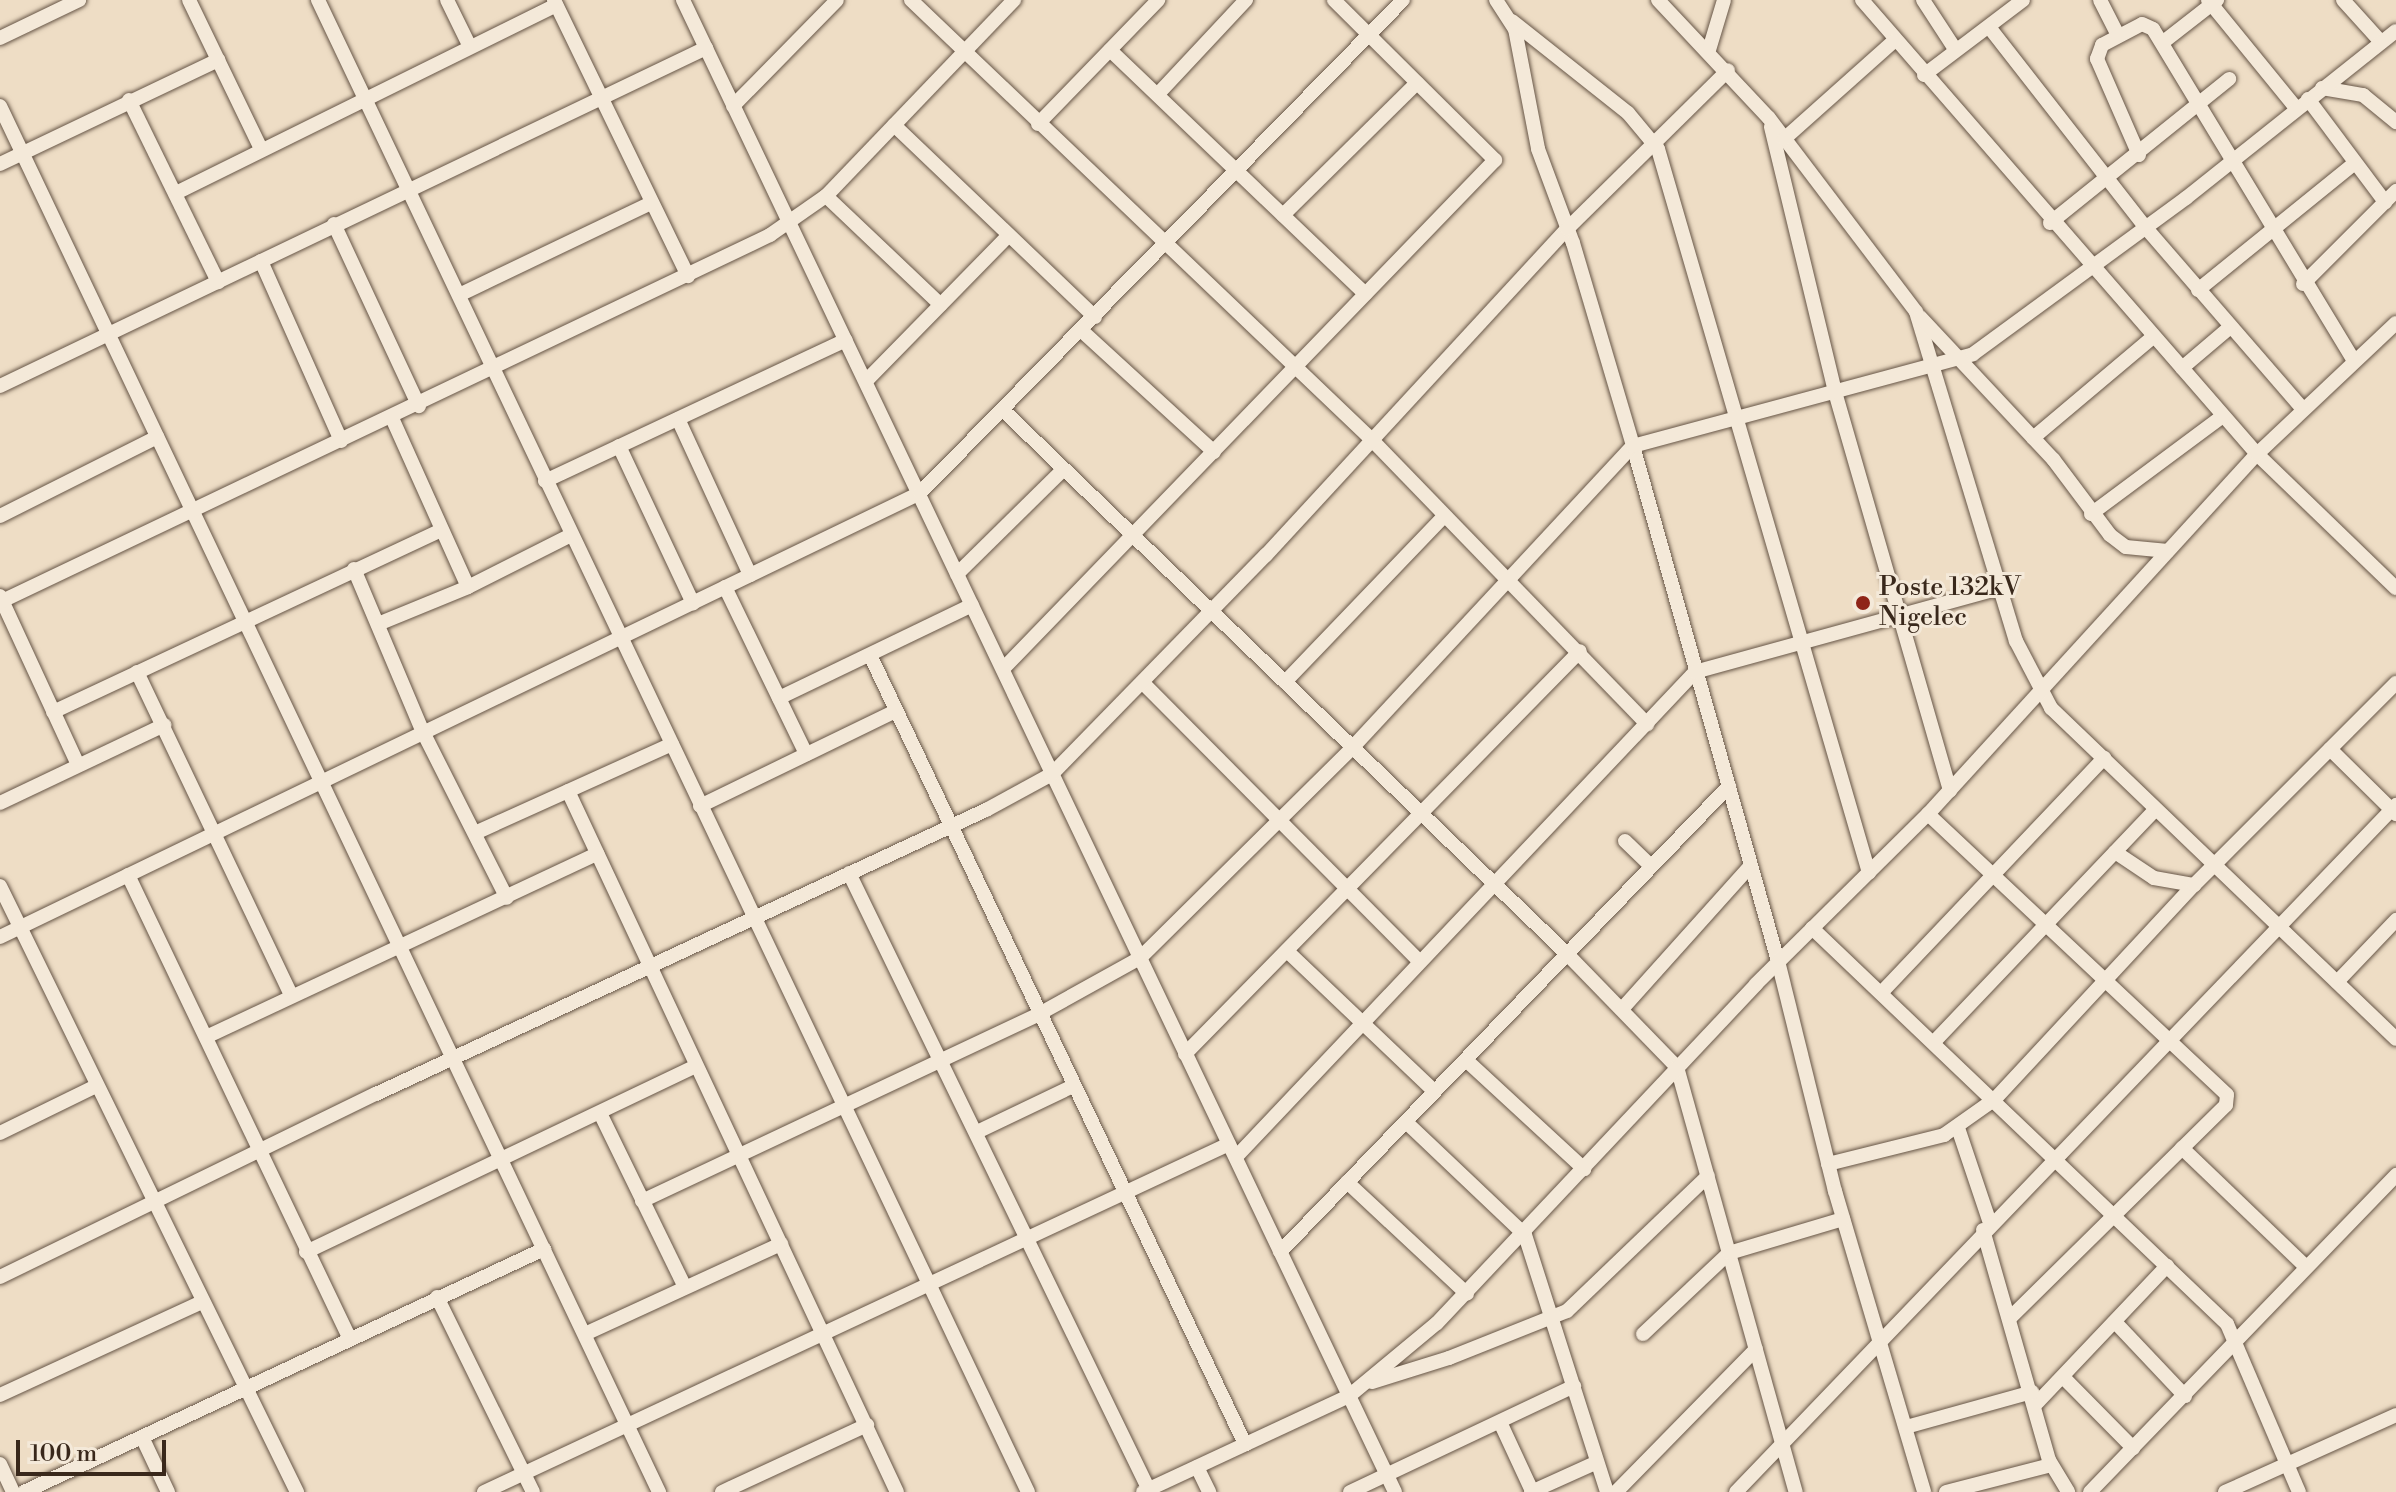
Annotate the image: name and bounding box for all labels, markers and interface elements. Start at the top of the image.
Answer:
place label: Poste 132kV Nigelec [1879,572,2021,634]
marker: Poste 132kV Nigelec [1854,594,1872,612]
scale bar [20,1424,170,1474]
text: 100 m [30,1439,97,1469]

